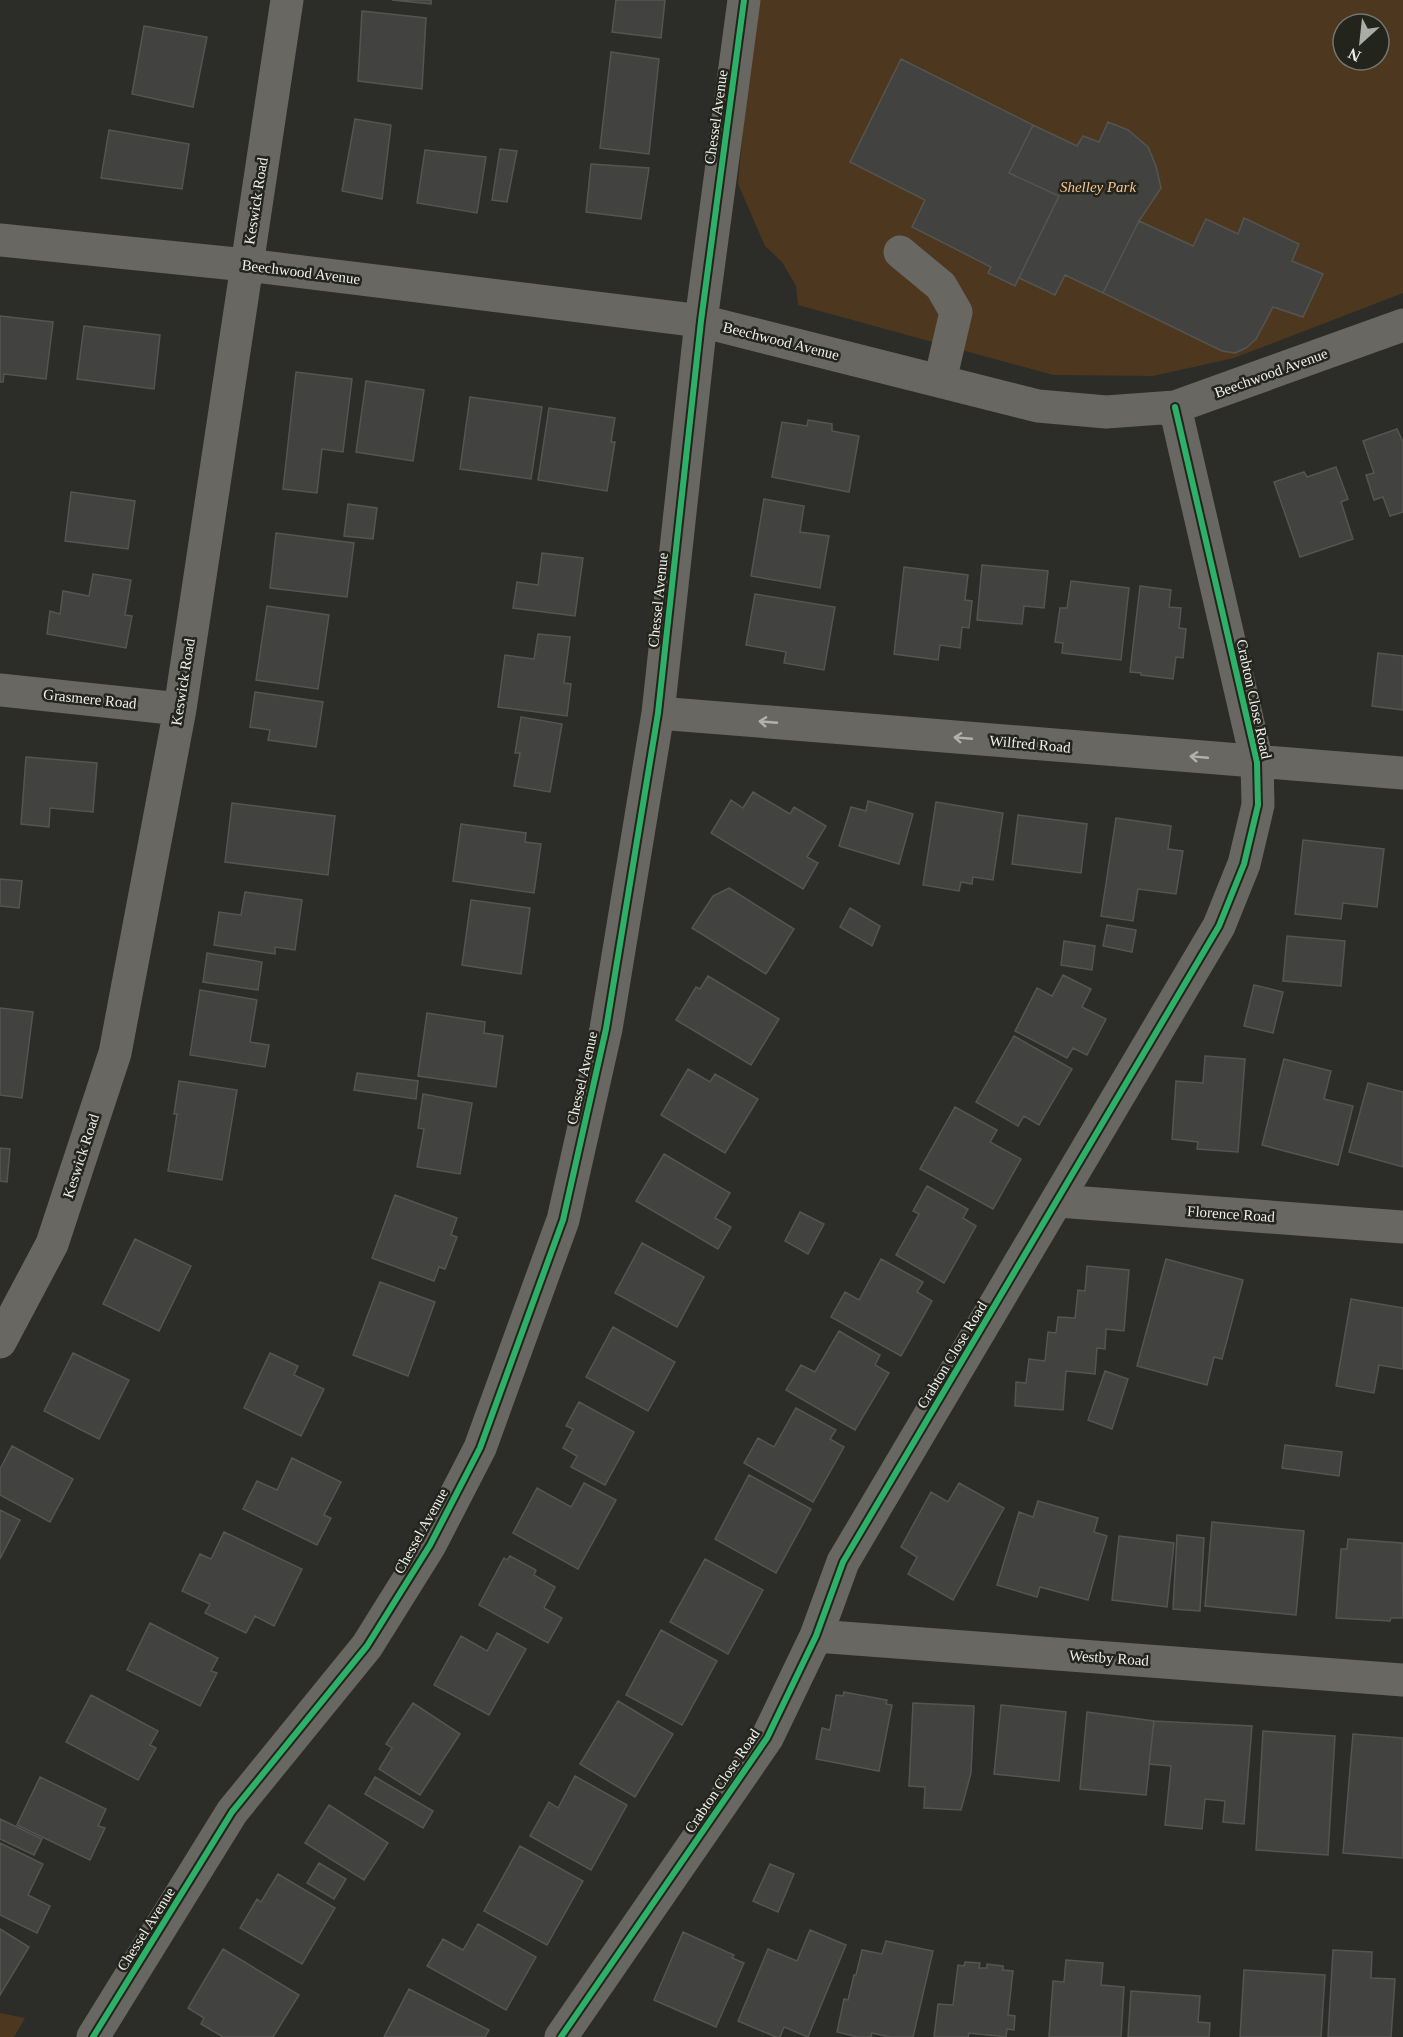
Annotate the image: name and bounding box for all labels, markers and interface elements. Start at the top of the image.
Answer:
north arrow [1331,12,1391,72]
text: N [1345,45,1363,65]
street label: Chessel Avenue [701,68,731,165]
street label: Keswick Road [241,156,271,246]
park label: Shelley Park [1060,179,1136,195]
street label: Beechwood Avenue [241,257,361,287]
street label: Beechwood Avenue [721,319,841,363]
street label: Beechwood Avenue [1212,345,1330,401]
street label: Chessel Avenue [645,552,671,648]
street label: Keswick Road [168,637,198,727]
street label: Crabton Close Road [1234,638,1275,761]
street label: Grasmere Road [43,686,138,712]
one-way arrow [759,716,779,727]
one-way arrow [953,732,973,743]
street label: Wilfred Road [989,732,1072,756]
one-way arrow [1189,751,1209,762]
street label: Chessel Avenue [564,1030,601,1126]
street label: Keswick Road [60,1111,102,1200]
street label: Florence Road [1187,1203,1276,1225]
street label: Crabton Close Road [914,1298,990,1411]
street label: Chessel Avenue [391,1485,451,1576]
street label: Westby Road [1069,1647,1150,1669]
street label: Crabton Close Road [681,1726,763,1836]
street label: Chessel Avenue [114,1884,178,1974]

